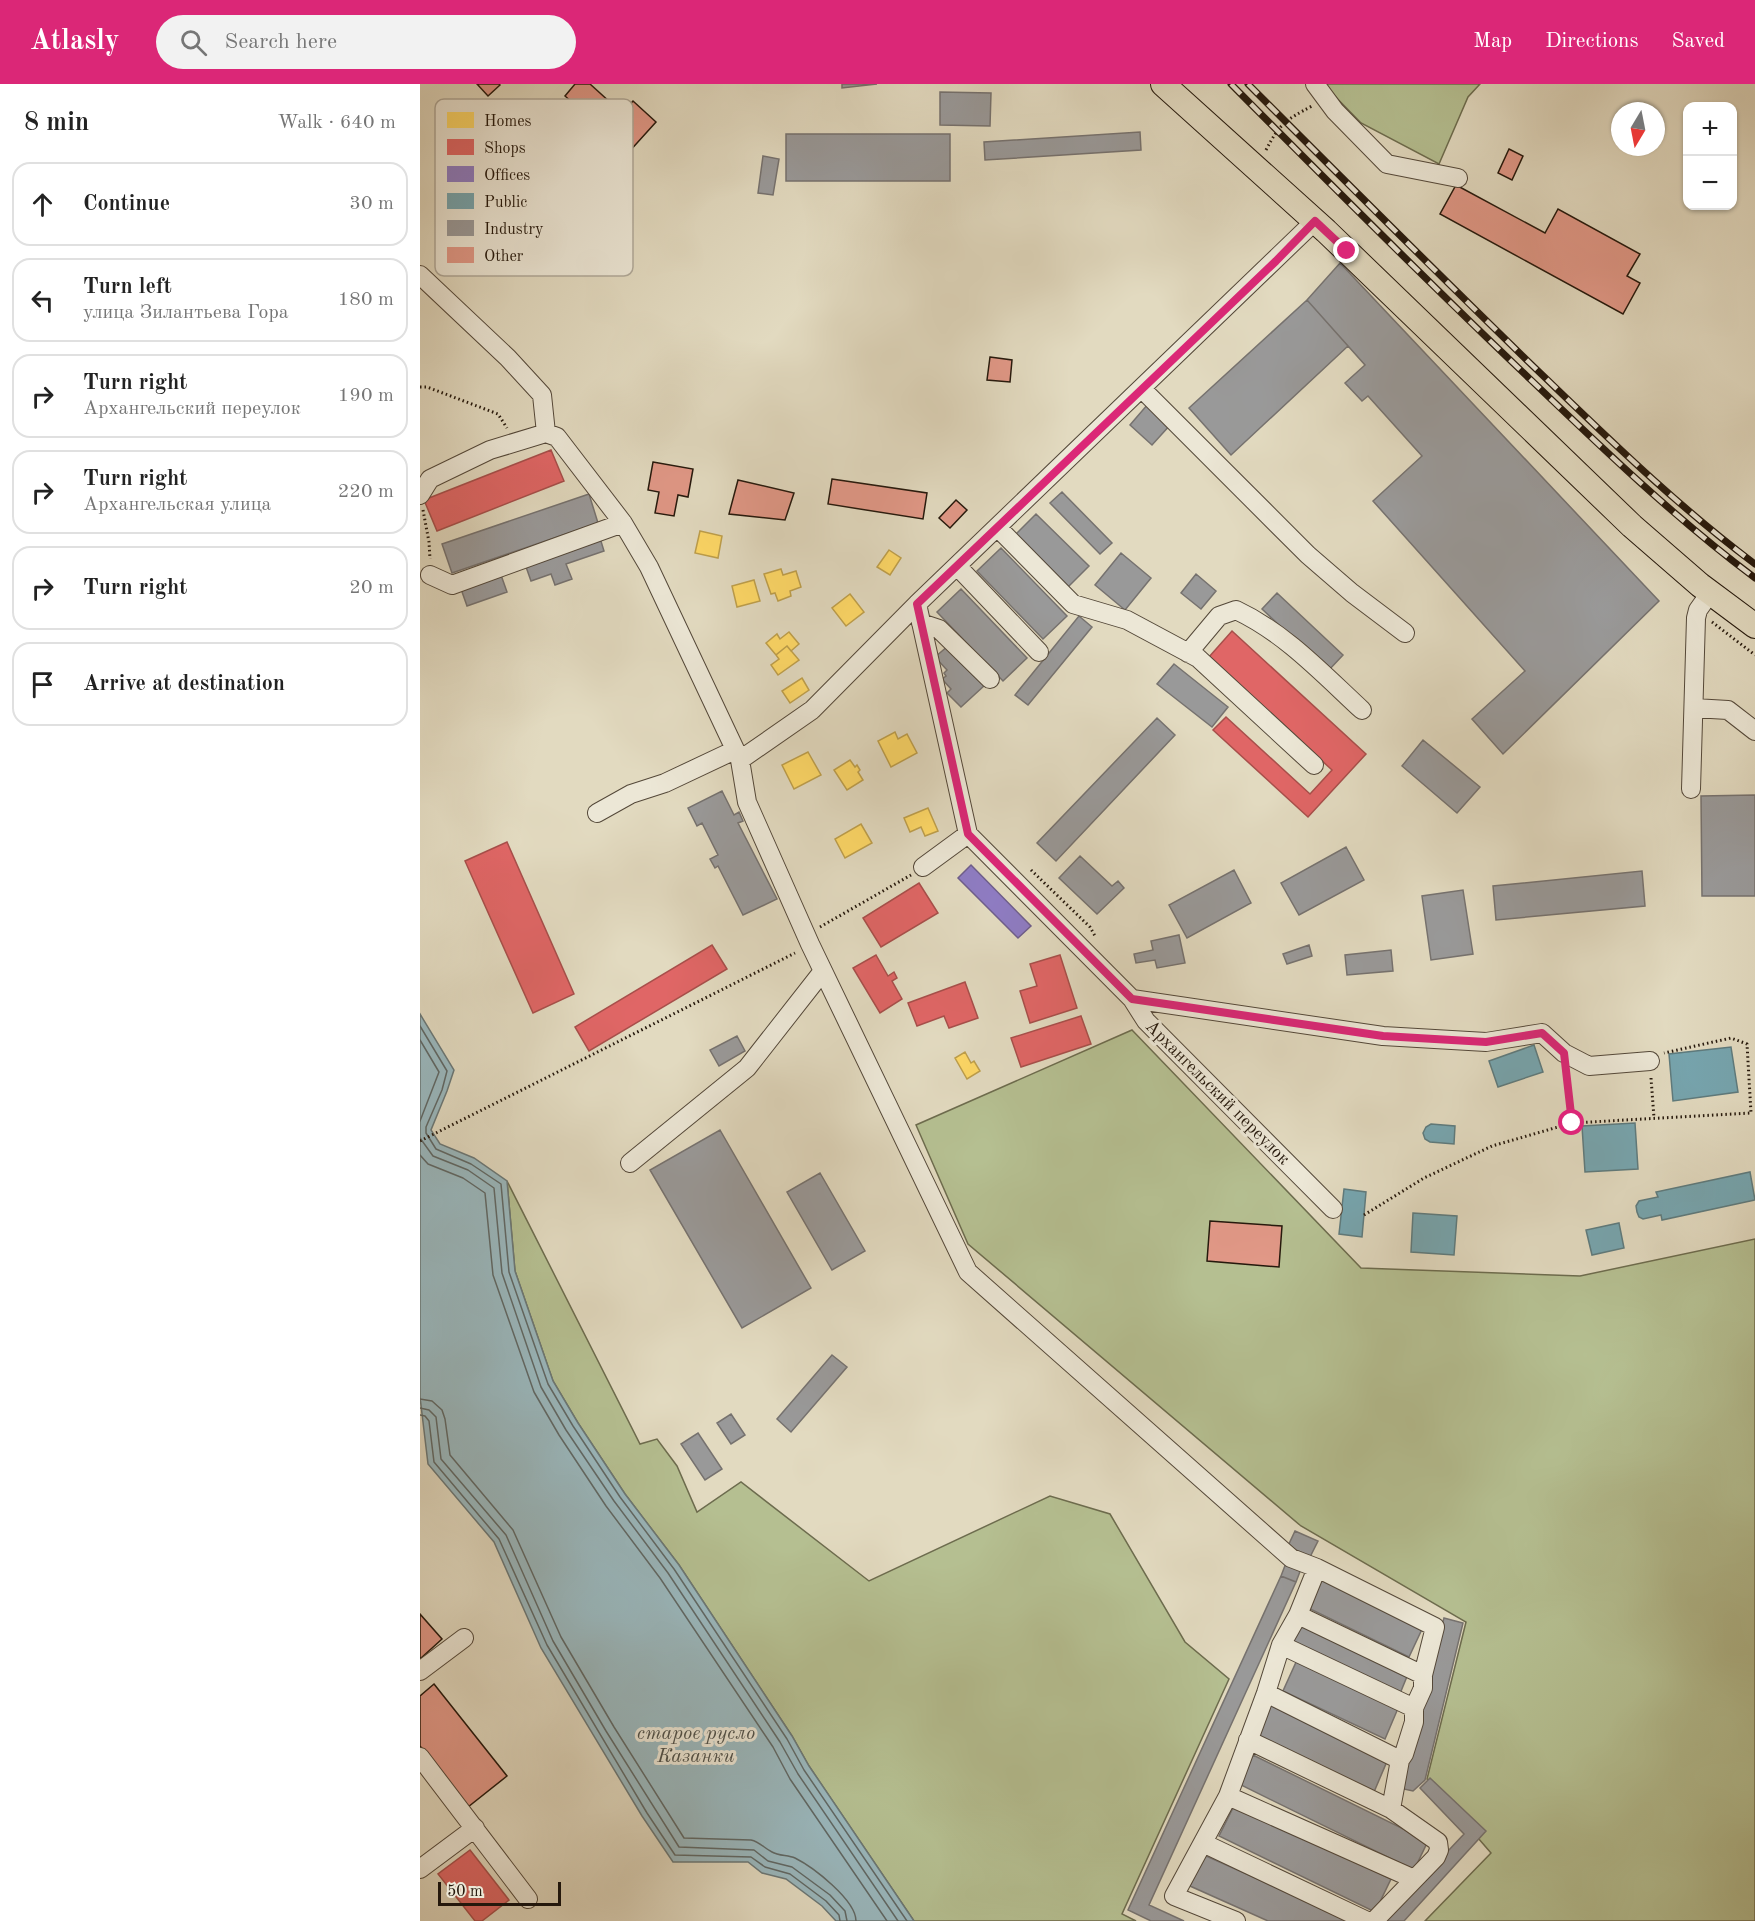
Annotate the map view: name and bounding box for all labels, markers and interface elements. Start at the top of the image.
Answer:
search box [156,15,576,69]
icon: search [177,26,210,59]
text: Atlasly [30,28,120,56]
text: Search here [225,31,337,53]
text: Map [1473,31,1512,52]
text: Directions [1545,31,1639,52]
text: Saved [1672,31,1725,52]
legend [435,99,633,276]
north arrow [1611,102,1665,156]
map controls [1683,102,1737,210]
button: + [1683,102,1737,156]
text: 8 min [24,110,89,136]
text: Walk · 640 m [277,113,396,133]
text: Homes [484,114,532,130]
text: Shops [484,141,526,157]
button: − [1683,156,1737,210]
text: Offices [484,168,530,184]
icon: ahead [26,188,59,221]
text: Continue [83,193,170,215]
text: 30 m [349,194,394,214]
text: Public [484,195,527,211]
text: Industry [484,222,544,238]
route end [1333,237,1359,263]
text: Other [484,249,524,265]
text: Turn left [83,276,172,298]
icon: left [26,284,59,317]
text: 180 m [338,290,394,310]
text: улица Зилантьева Гора [83,303,289,323]
text: Turn right [83,372,187,394]
icon: right [26,380,59,413]
text: 190 m [338,386,394,406]
text: Архангельский переулок [83,399,301,419]
text: Turn right [83,468,187,490]
icon: right [26,476,59,509]
text: 220 m [338,482,394,502]
text: Архангельская улица [83,495,271,515]
icon: right [26,572,59,605]
text: Turn right [83,577,187,599]
text: 20 m [349,578,394,598]
icon: arrive [26,668,59,701]
text: Arrive at destination [83,673,285,695]
street label: Архангельский переулок [1142,1017,1293,1168]
route start [1558,1109,1584,1135]
water label: старое русло Казанки [637,1724,755,1767]
scale bar [438,1879,561,1906]
text: 50 m [447,1884,483,1900]

